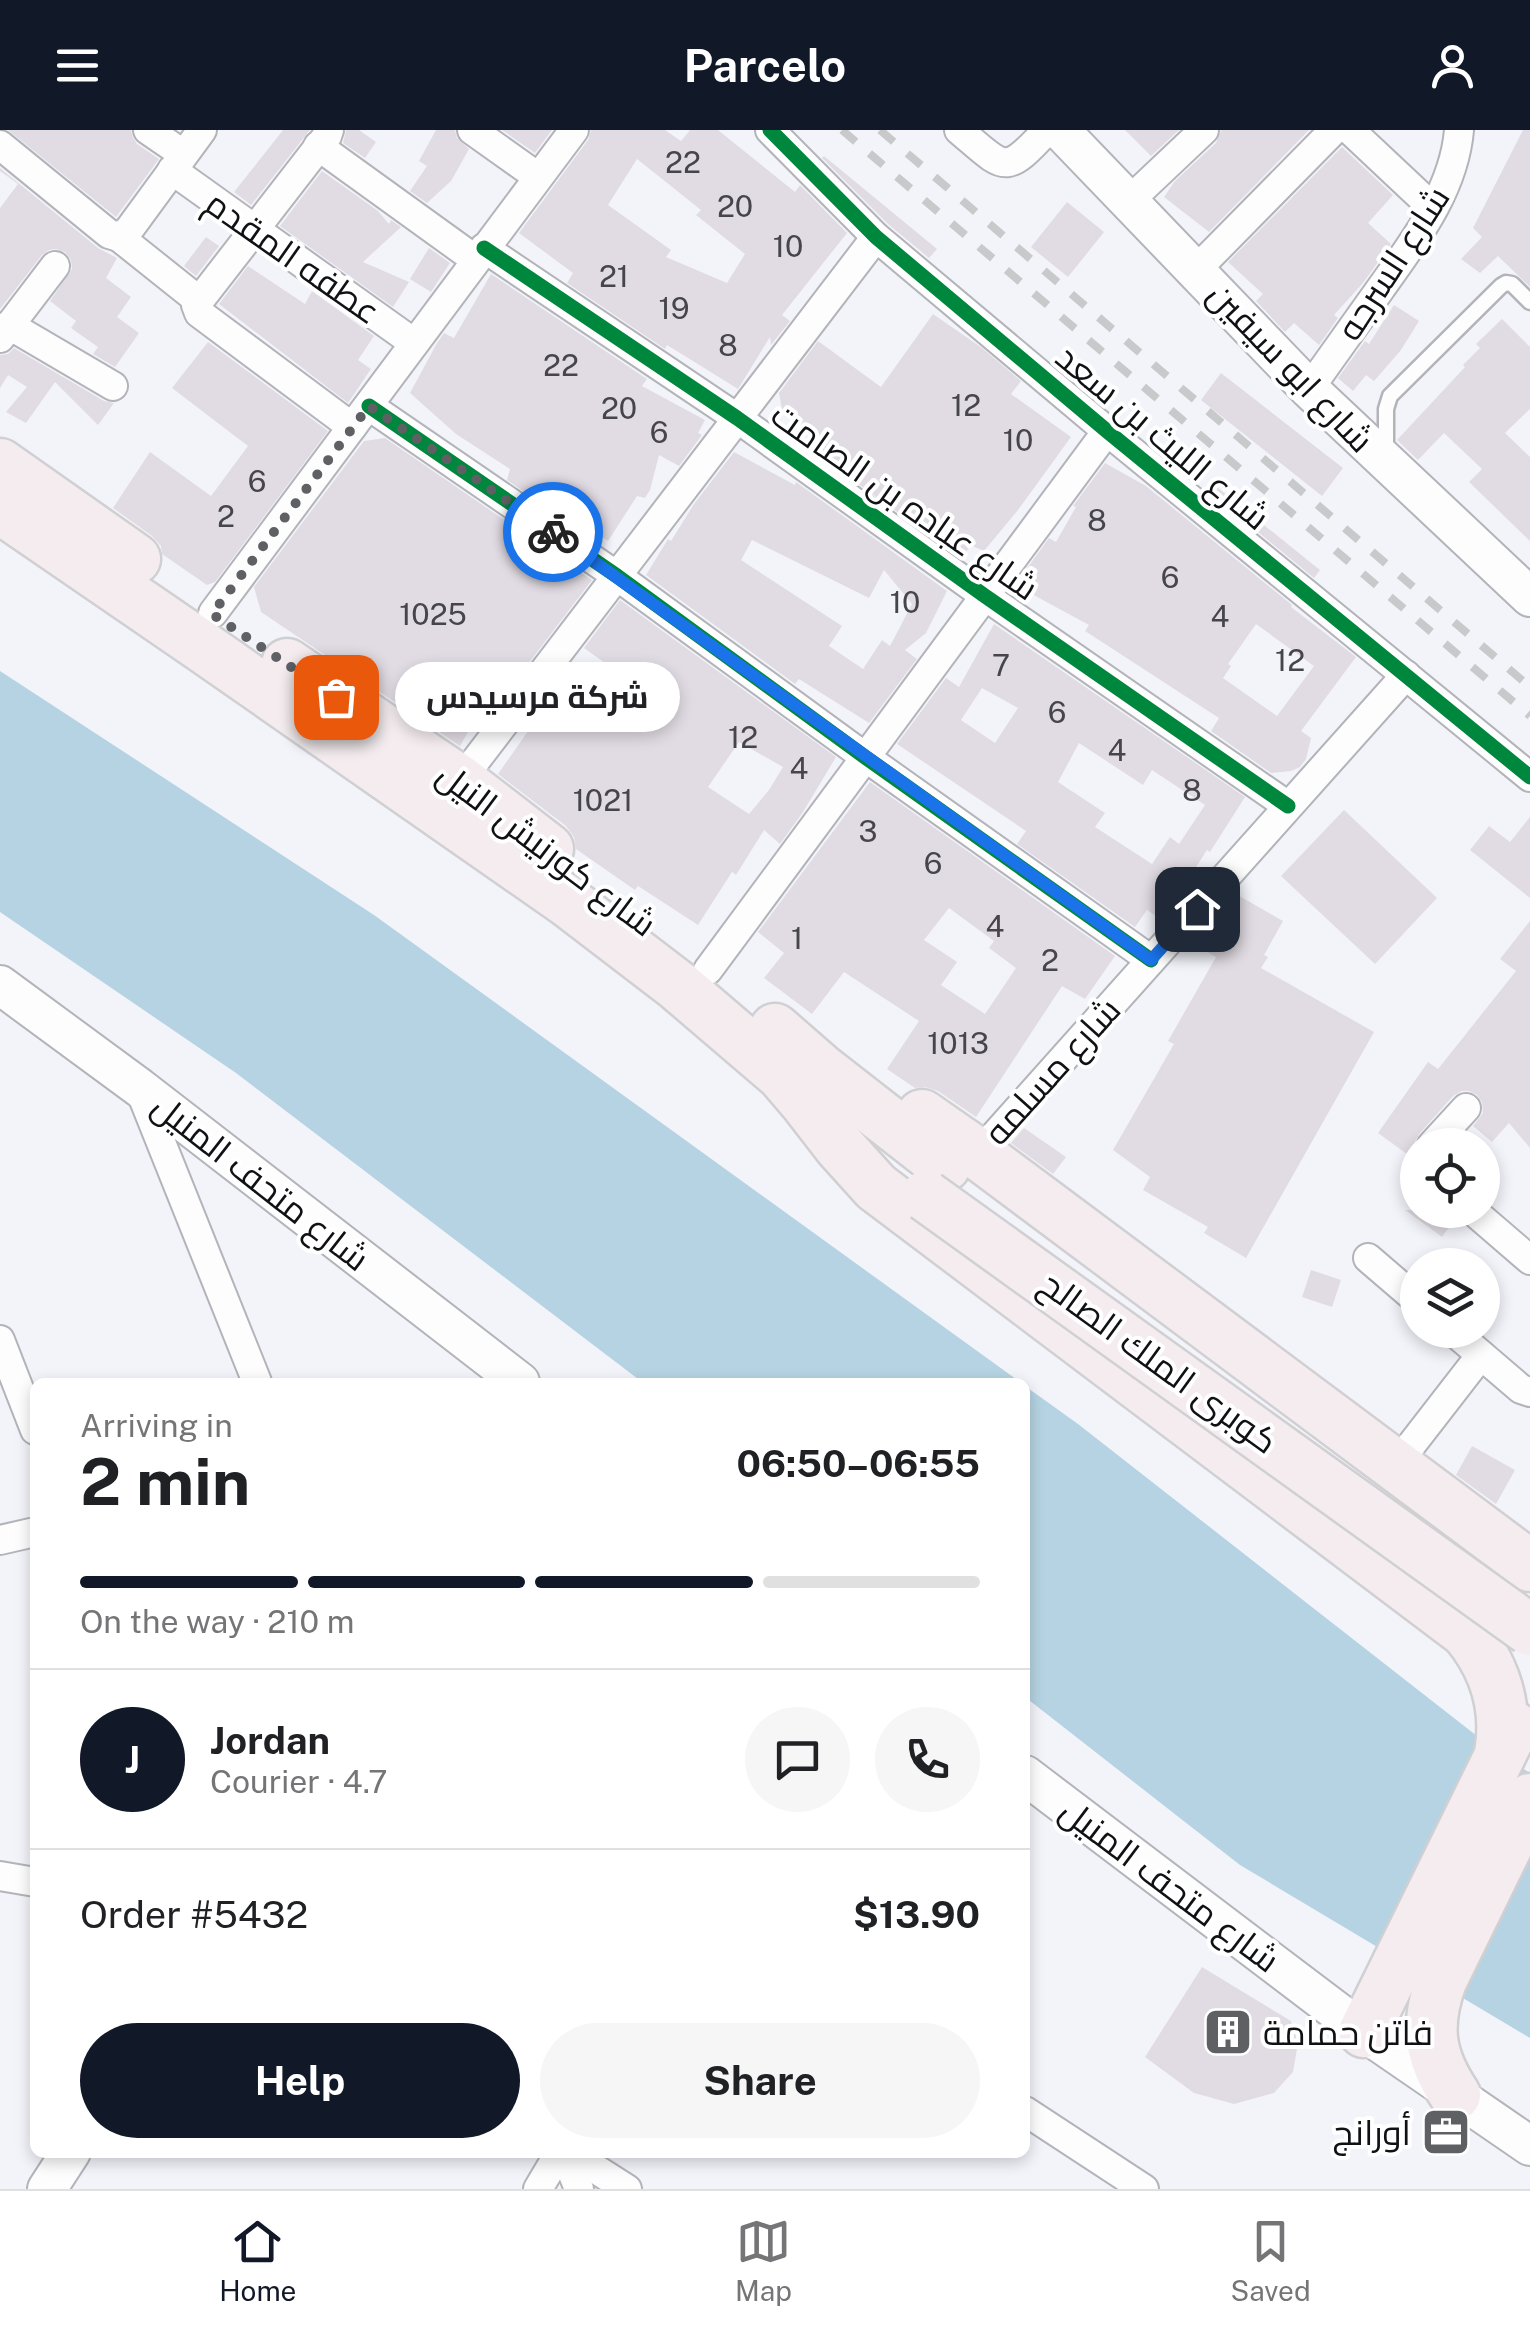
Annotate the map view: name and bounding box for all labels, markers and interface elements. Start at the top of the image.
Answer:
icon: menu [50,38,105,93]
icon: person [1425,38,1480,93]
text: Parcelo [684,39,846,92]
house number: 22 [665,144,701,180]
street label: شارع السرجه [1328,178,1460,349]
street label: عطفه المقدم [196,182,388,335]
house number: 20 [717,188,753,224]
house number: 10 [773,228,803,264]
house number: 21 [599,258,629,294]
street label: شارع ابو سيفين [1198,274,1382,463]
house number: 19 [659,290,689,326]
house number: 8 [718,327,738,363]
street label: شارع الليث بن سعد [1046,336,1278,540]
house number: 22 [543,347,579,383]
house number: 12 [951,387,981,423]
house number: 20 [601,390,637,426]
street label: شارع عباده بن الصامت [762,394,1046,611]
house number: 6 [650,414,668,450]
house number: 10 [1003,422,1033,458]
house number: 6 [248,463,266,499]
courier [503,482,603,582]
house number: 2 [217,498,235,534]
house number: 8 [1087,502,1107,538]
icon: bike [526,505,581,560]
house number: 6 [1161,559,1179,595]
house number: 10 [890,584,920,620]
house number: 1025 [399,596,467,632]
house number: 4 [1211,598,1229,634]
house number: 12 [1275,642,1305,678]
house number: 7 [992,647,1010,683]
pin [294,655,379,740]
callout: شركة مرسيدس [396,662,681,732]
icon: bag [309,670,364,725]
text: شركة مرسيدس [426,678,649,715]
house number: 6 [1048,694,1066,730]
house number: 12 [728,719,758,755]
house number: 4 [1108,732,1126,768]
house number: 4 [790,750,808,786]
street label: شارع كورنيش النيل [428,753,665,947]
house number: 8 [1182,772,1202,808]
house number: 1021 [573,782,633,818]
house number: 3 [859,813,877,849]
house number: 6 [924,845,942,881]
pin [1155,867,1240,952]
icon: home [1170,882,1225,937]
house number: 4 [986,908,1004,944]
house number: 1 [791,920,803,956]
house number: 2 [1041,942,1059,978]
street label: شارع مسلمه [975,989,1131,1155]
house number: 1013 [927,1025,989,1061]
street label: شارع متحف المنيل [143,1085,377,1282]
map controls [1400,1128,1500,1348]
button: locate [1400,1128,1500,1228]
button: layers [1400,1248,1500,1348]
street label: كوبرى الملك الصالح [1031,1262,1286,1464]
text: Arriving in [80,1407,233,1444]
text: 06:50–06:55 [737,1441,980,1486]
text: 2 min [80,1443,250,1520]
text: On the way · 210 m [80,1603,354,1640]
button: chat [745,1707,850,1812]
button: phone [875,1707,980,1812]
text: Jordan [210,1718,330,1763]
text: J [125,1737,140,1782]
text: Courier · 4.7 [210,1763,387,1800]
street label: شارع متحف المنيل [1051,1789,1287,1983]
text: Order #5432 [80,1892,308,1937]
text: $13.90 [853,1892,980,1937]
building icon: فاتن حمامة [1202,2006,1254,2058]
place label: فاتن حمامة [1263,2012,1433,2054]
button: Help [80,2023,520,2138]
button: Share [540,2023,980,2138]
office icon: أورانج [1420,2106,1472,2158]
place label: أورانج [1333,2111,1411,2156]
tab: Home [219,2214,296,2307]
tab: Map [735,2214,792,2307]
tab: Saved [1231,2214,1311,2307]

